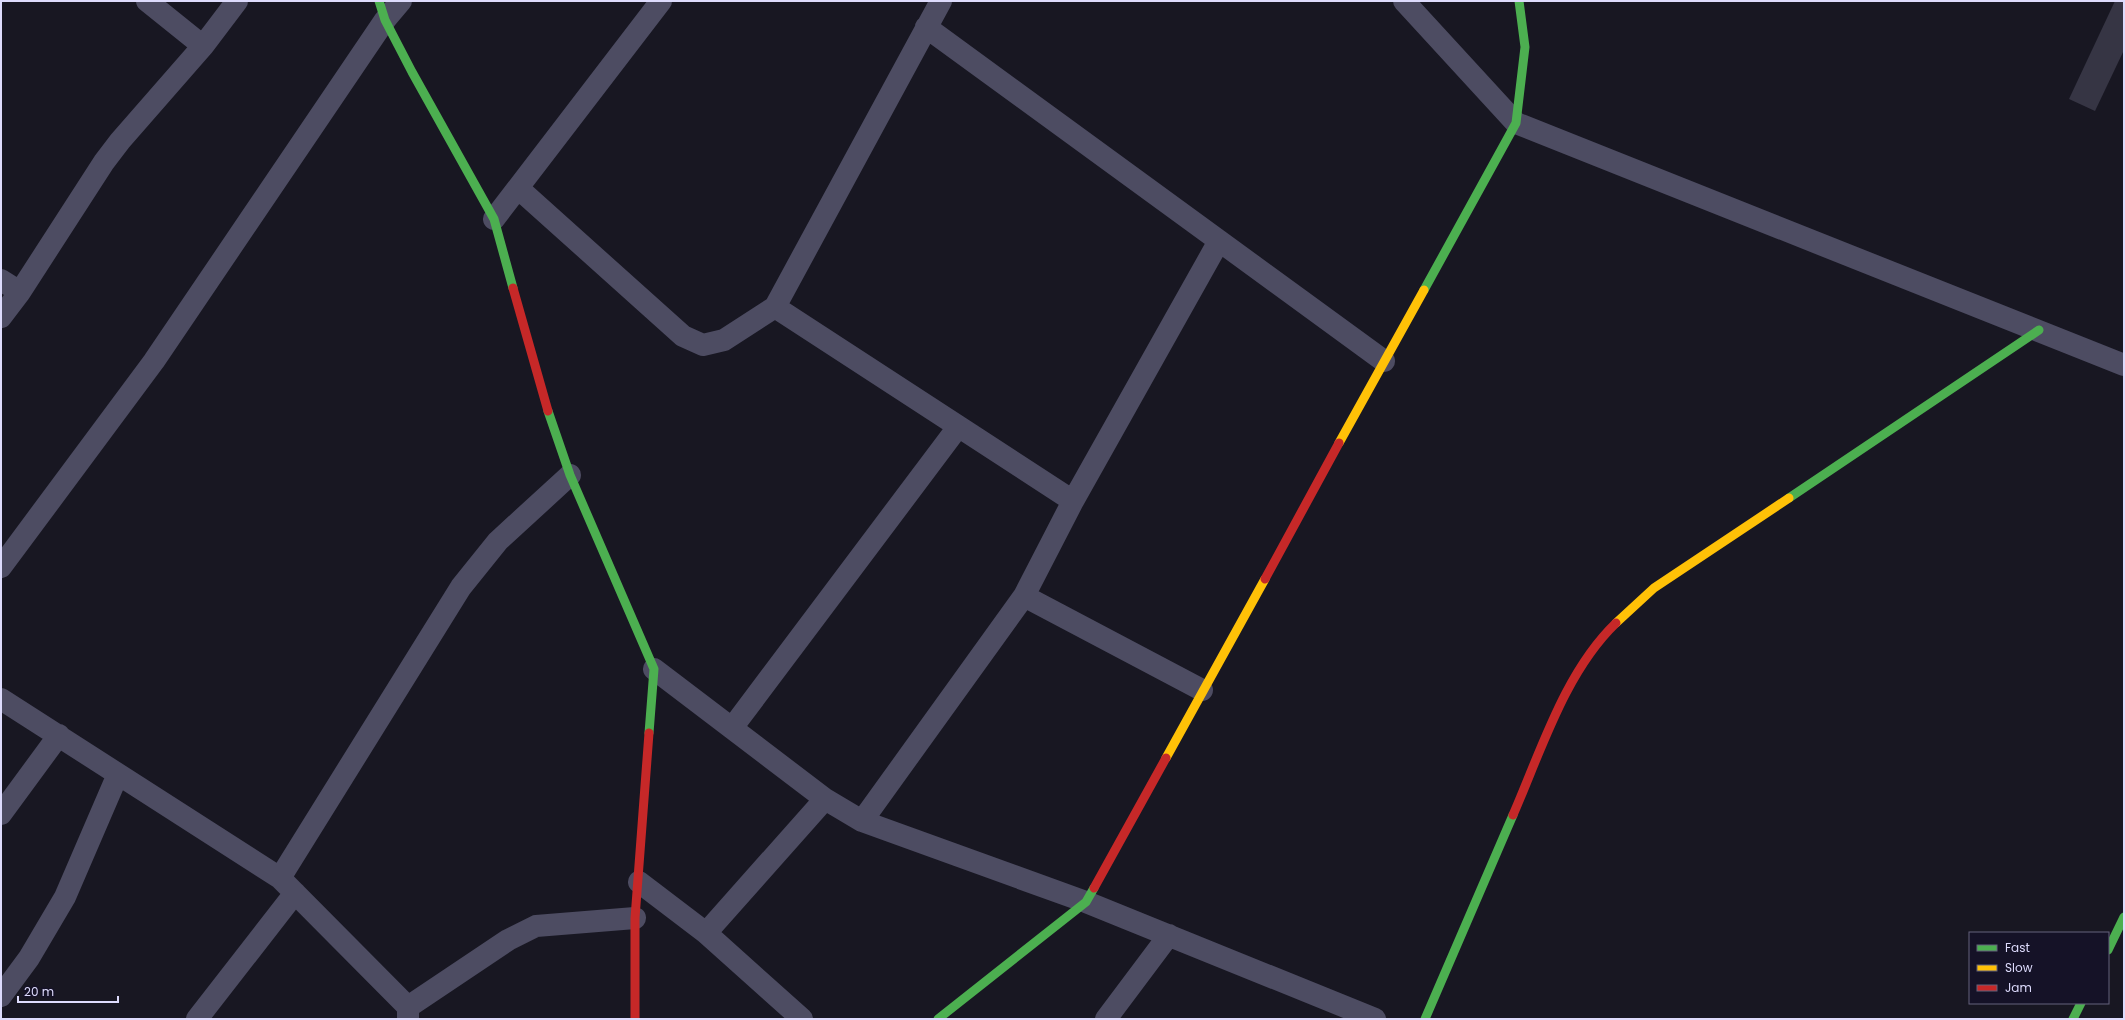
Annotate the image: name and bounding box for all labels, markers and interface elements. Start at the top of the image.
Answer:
legend [1969,932,2109,1004]
text: Fast [2005,939,2030,956]
text: Slow [2005,959,2033,976]
scale bar [18,978,118,1004]
text: Jam [2005,979,2032,996]
text: 20 m [24,983,54,1000]

